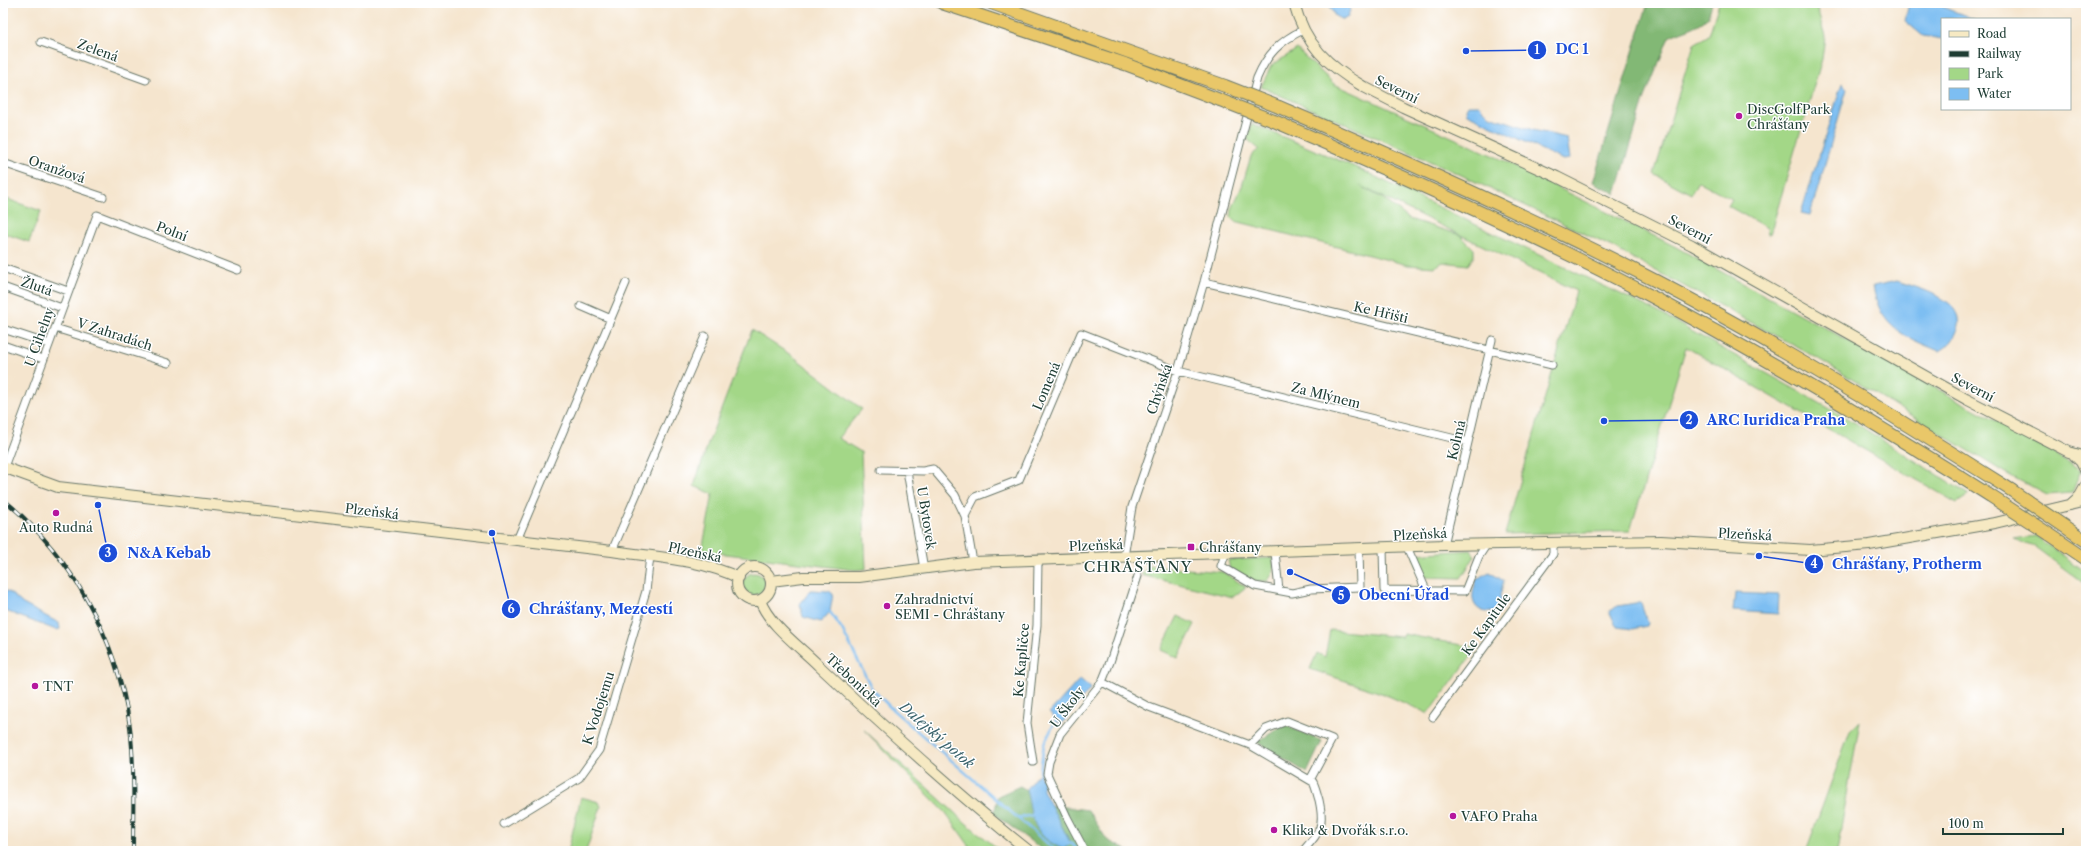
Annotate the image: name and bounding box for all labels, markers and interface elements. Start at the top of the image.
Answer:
legend [1941,18,2071,110]
text: Road [1977,26,2007,41]
street label: Zelená [75,35,121,65]
callout: DC 1 [1527,37,1596,63]
text: DC 1 [1555,40,1589,58]
text: 1 [1534,42,1540,57]
text: Railway [1977,46,2022,61]
text: Park [1977,66,2004,81]
street label: Severní [1373,72,1421,106]
text: Water [1976,86,2011,101]
place label: DiscGolfPark Chrášťany [1747,101,1831,132]
marker: DiscGolfPark Chrášťany [1734,111,1744,121]
street label: Oranžová [26,152,88,186]
street label: Severní [1666,211,1714,247]
street label: Polní [154,218,190,244]
street label: Žlutá [19,273,55,299]
street label: Ke Hřišti [1352,298,1410,326]
street label: U Cihelny [21,305,57,369]
street label: V Zahradách [74,314,155,354]
street label: Lomená [1029,359,1063,413]
street label: Chýňská [1143,361,1175,417]
street label: Severní [1949,369,1997,405]
street label: Za Mlýnem [1290,379,1362,411]
callout: ARC Iuridica Praha [1679,407,1854,433]
text: ARC Iuridica Praha [1706,411,1846,429]
text: 2 [1685,412,1693,427]
street label: Kolmá [1444,418,1468,462]
street label: U Bytovek [914,485,940,551]
street label: Plzeňská [344,500,400,522]
marker: Auto Rudná [51,508,61,518]
place label: Auto Rudná [18,519,93,535]
street label: Plzeňská [1393,525,1448,543]
street label: Plzeňská [1718,525,1773,543]
street label: Plzeňská [1069,536,1123,554]
street label: Plzeňská [667,539,723,565]
place label: Chrášťany [1199,539,1262,555]
callout: N&A Kebab [98,540,219,566]
marker: Chrášťany [1186,542,1196,552]
text: N&A Kebab [127,544,211,562]
text: 3 [105,545,112,560]
callout: Chrášťany, Protherm [1804,551,1990,577]
text: Chrášťany, Protherm [1832,555,1982,573]
text: 4 [1810,556,1818,571]
district label: CHRÁŠŤANY [1084,557,1192,576]
callout: Obecní Úřad [1331,582,1458,608]
text: Obecní Úřad [1359,585,1450,604]
text: 5 [1338,588,1345,603]
street label: Ke Kapitule [1458,590,1514,658]
place label: Zahradnictví SEMI - Chráštany [895,591,1006,622]
callout: Chrášťany, Mezcestí [501,596,681,622]
text: Chrášťany, Mezcestí [529,600,673,618]
text: 6 [507,601,515,616]
marker: Zahradnictví SEMI - Chráštany [882,601,892,611]
street label: Ke Kapličce [1010,622,1032,698]
street label: Třebonická [823,650,885,710]
street label: K Vodojemu [579,669,617,747]
place label: TNT [43,678,73,694]
marker: TNT [30,681,40,691]
street label: U Školy [1046,683,1088,731]
water label: Dalejský potok [895,697,979,773]
place label: VAFO Praha [1460,808,1538,824]
scale bar [1943,810,2063,836]
marker: VAFO Praha [1448,811,1458,821]
text: 100 m [1949,816,1984,831]
place label: Klika & Dvořák s.r.o. [1282,822,1409,838]
marker: Klika & Dvořák s.r.o. [1269,825,1279,835]

